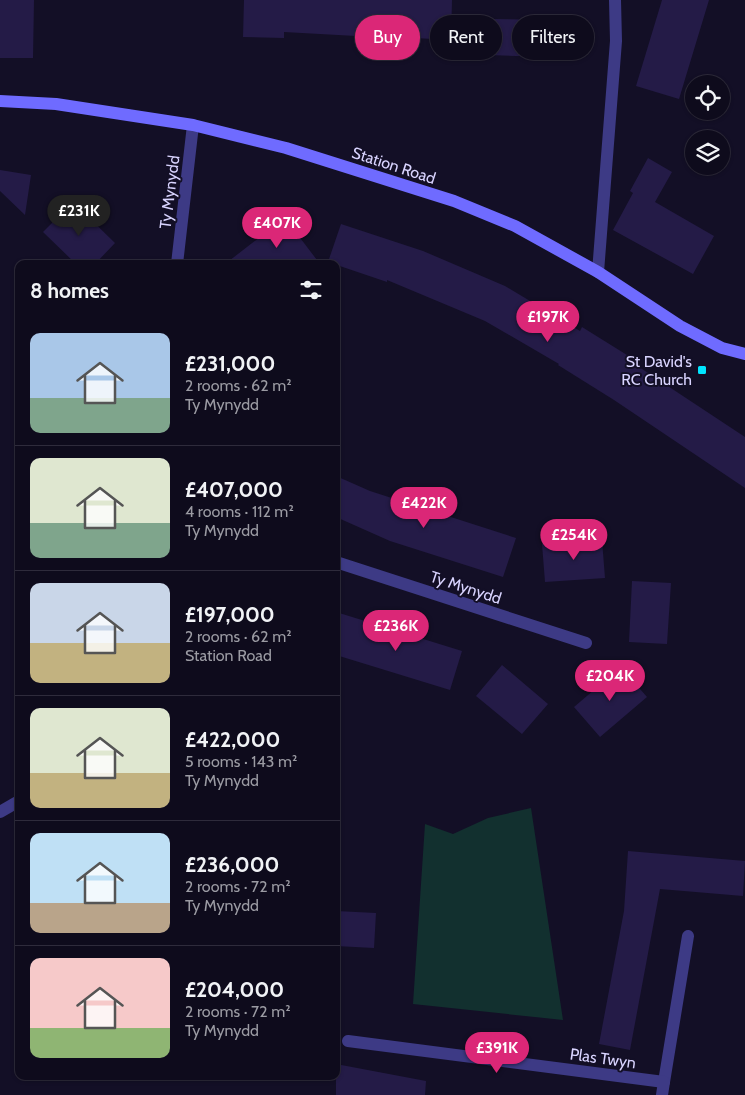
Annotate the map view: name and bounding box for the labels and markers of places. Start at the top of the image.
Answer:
pin: £231K [44,194,114,237]
pin: £407K [242,206,312,249]
pin: £197K [513,300,583,343]
place label: St David's RC Church [621,352,692,389]
marker: St David's RC Church [696,364,708,376]
pin: £422K [389,486,459,529]
pin: £254K [539,518,609,561]
pin: £236K [361,610,431,652]
pin: £204K [575,660,645,702]
pin: £391K [462,1032,532,1074]

